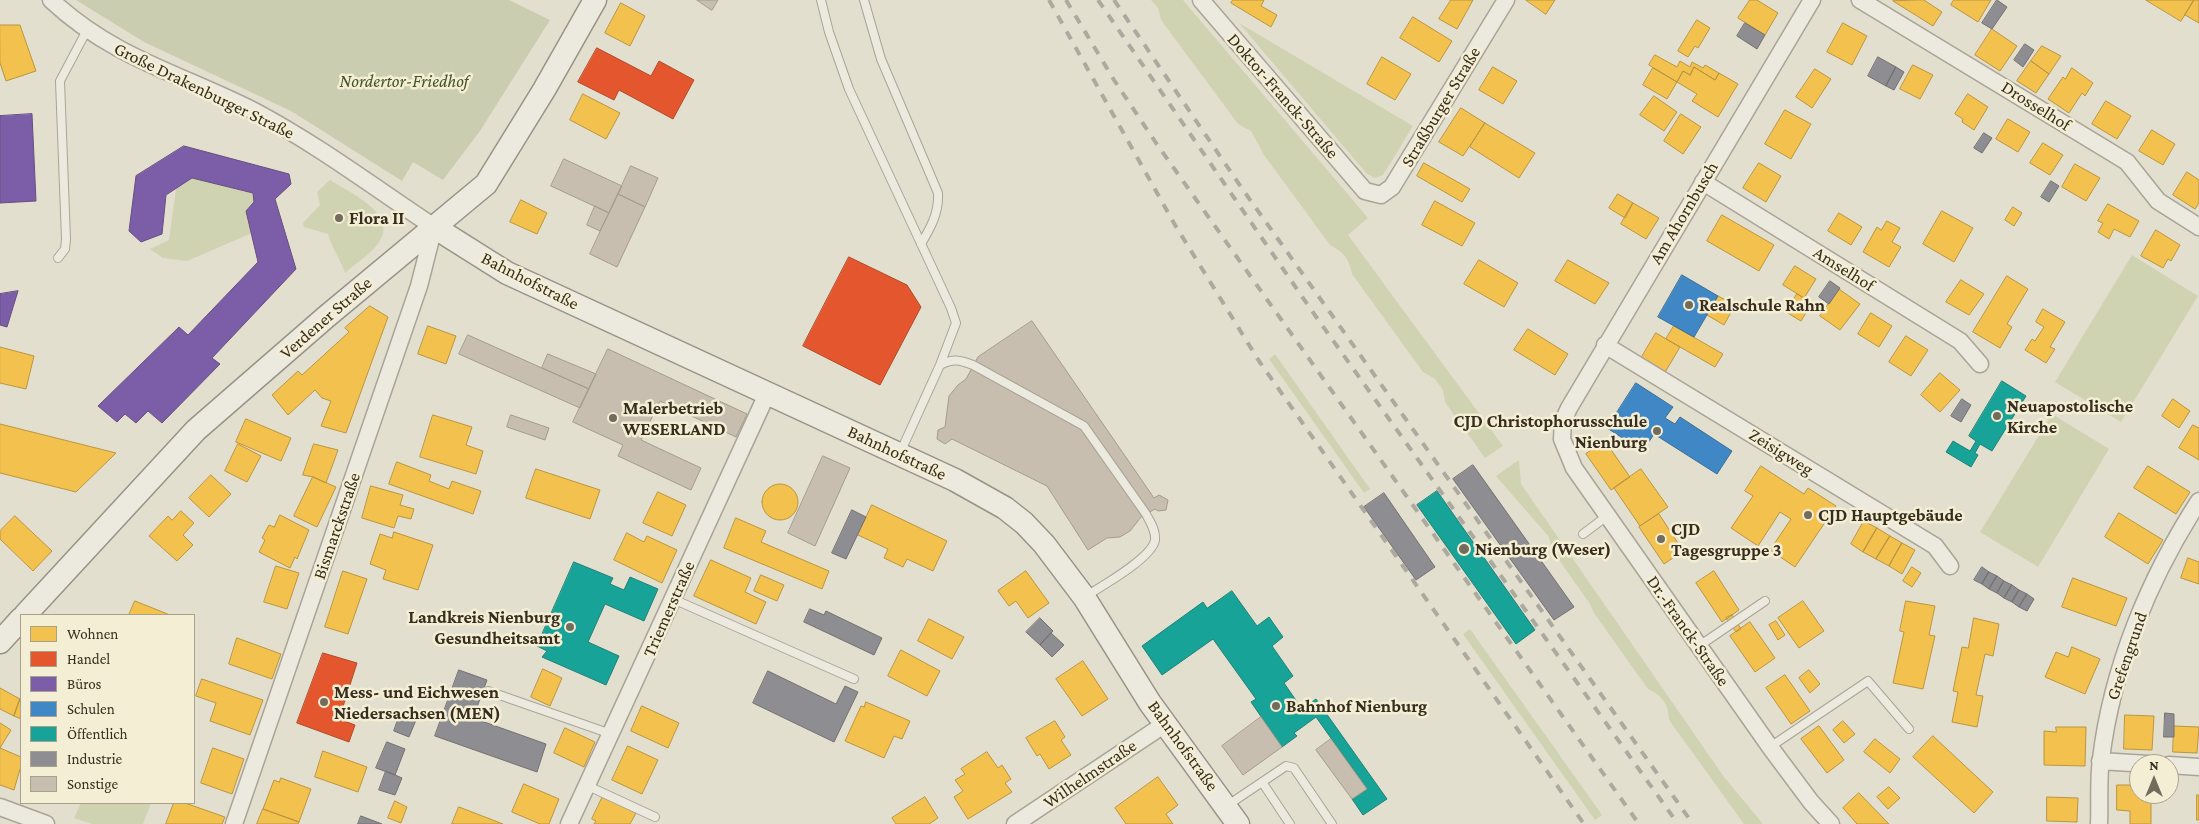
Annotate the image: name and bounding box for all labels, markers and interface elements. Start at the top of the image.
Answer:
street label: Doktor-Franck-Straße [1223,29,1343,163]
street label: Große Drakenburger Straße [110,38,298,144]
street label: Straßburger Straße [1397,43,1485,171]
park label: Nordertor-Friedhof [340,70,468,92]
street label: Drosselhof [1997,76,2075,136]
street label: Am Ahornbusch [1645,158,1723,268]
place label: Flora II [349,207,404,229]
marker: Flora II [333,212,345,224]
street label: Amselhof [1809,242,1879,296]
street label: Bahnhofstraße [478,247,582,315]
street label: Verdener Straße [276,272,376,364]
place label: Realschule Rahn [1699,294,1825,316]
marker: Realschule Rahn [1683,299,1695,311]
place label: Neuapostolische Kirche [2007,395,2133,438]
place label: Malerbetrieb WESERLAND [623,397,726,439]
place label: CJD Christophorusschule Nienburg [1454,410,1647,452]
marker: Neuapostolische Kirche [1991,410,2003,422]
marker: Malerbetrieb WESERLAND [607,412,619,424]
street label: Bahnhofstraße [844,421,950,485]
street label: Zeisigweg [1745,424,1817,480]
marker: CJD Christophorusschule Nienburg [1651,425,1663,437]
street label: Bismarckstraße [309,470,365,582]
place label: CJD Hauptgebäude [1818,504,1963,526]
marker: CJD Hauptgebäude [1802,509,1814,521]
place label: CJD Tagesgruppe 3 [1671,518,1782,560]
marker: CJD Tagesgruppe 3 [1655,533,1667,545]
place label: Nienburg (Weser) [1475,538,1611,560]
marker: Nienburg (Weser) [1457,542,1471,556]
street label: Triemerstraße [638,558,700,660]
street label: Dr.-Franck-Straße [1642,572,1734,690]
place label: Landkreis Nienburg Gesundheitsamt [408,606,560,649]
street label: Grefengrund [2102,609,2152,703]
legend [20,614,195,804]
marker: Landkreis Nienburg Gesundheitsamt [564,621,576,633]
text: Wohnen [67,626,118,642]
text: Handel [67,651,110,667]
text: Büros [67,676,102,692]
place label: Mess- und Eichwesen Niedersachsen (MEN) [334,681,501,724]
place label: Bahnhof Nienburg [1286,695,1427,717]
marker: Mess- und Eichwesen Niedersachsen (MEN) [318,696,330,708]
street label: Bahnhofstraße [1143,696,1223,796]
marker: Bahnhof Nienburg [1270,700,1282,712]
text: Schulen [67,701,115,717]
text: Öffentlich [67,726,128,742]
street label: Wilhelmstraße [1039,735,1141,813]
text: Industrie [67,751,122,767]
north arrow [2129,754,2179,804]
text: N [2149,757,2159,773]
text: Sonstige [67,776,118,792]

